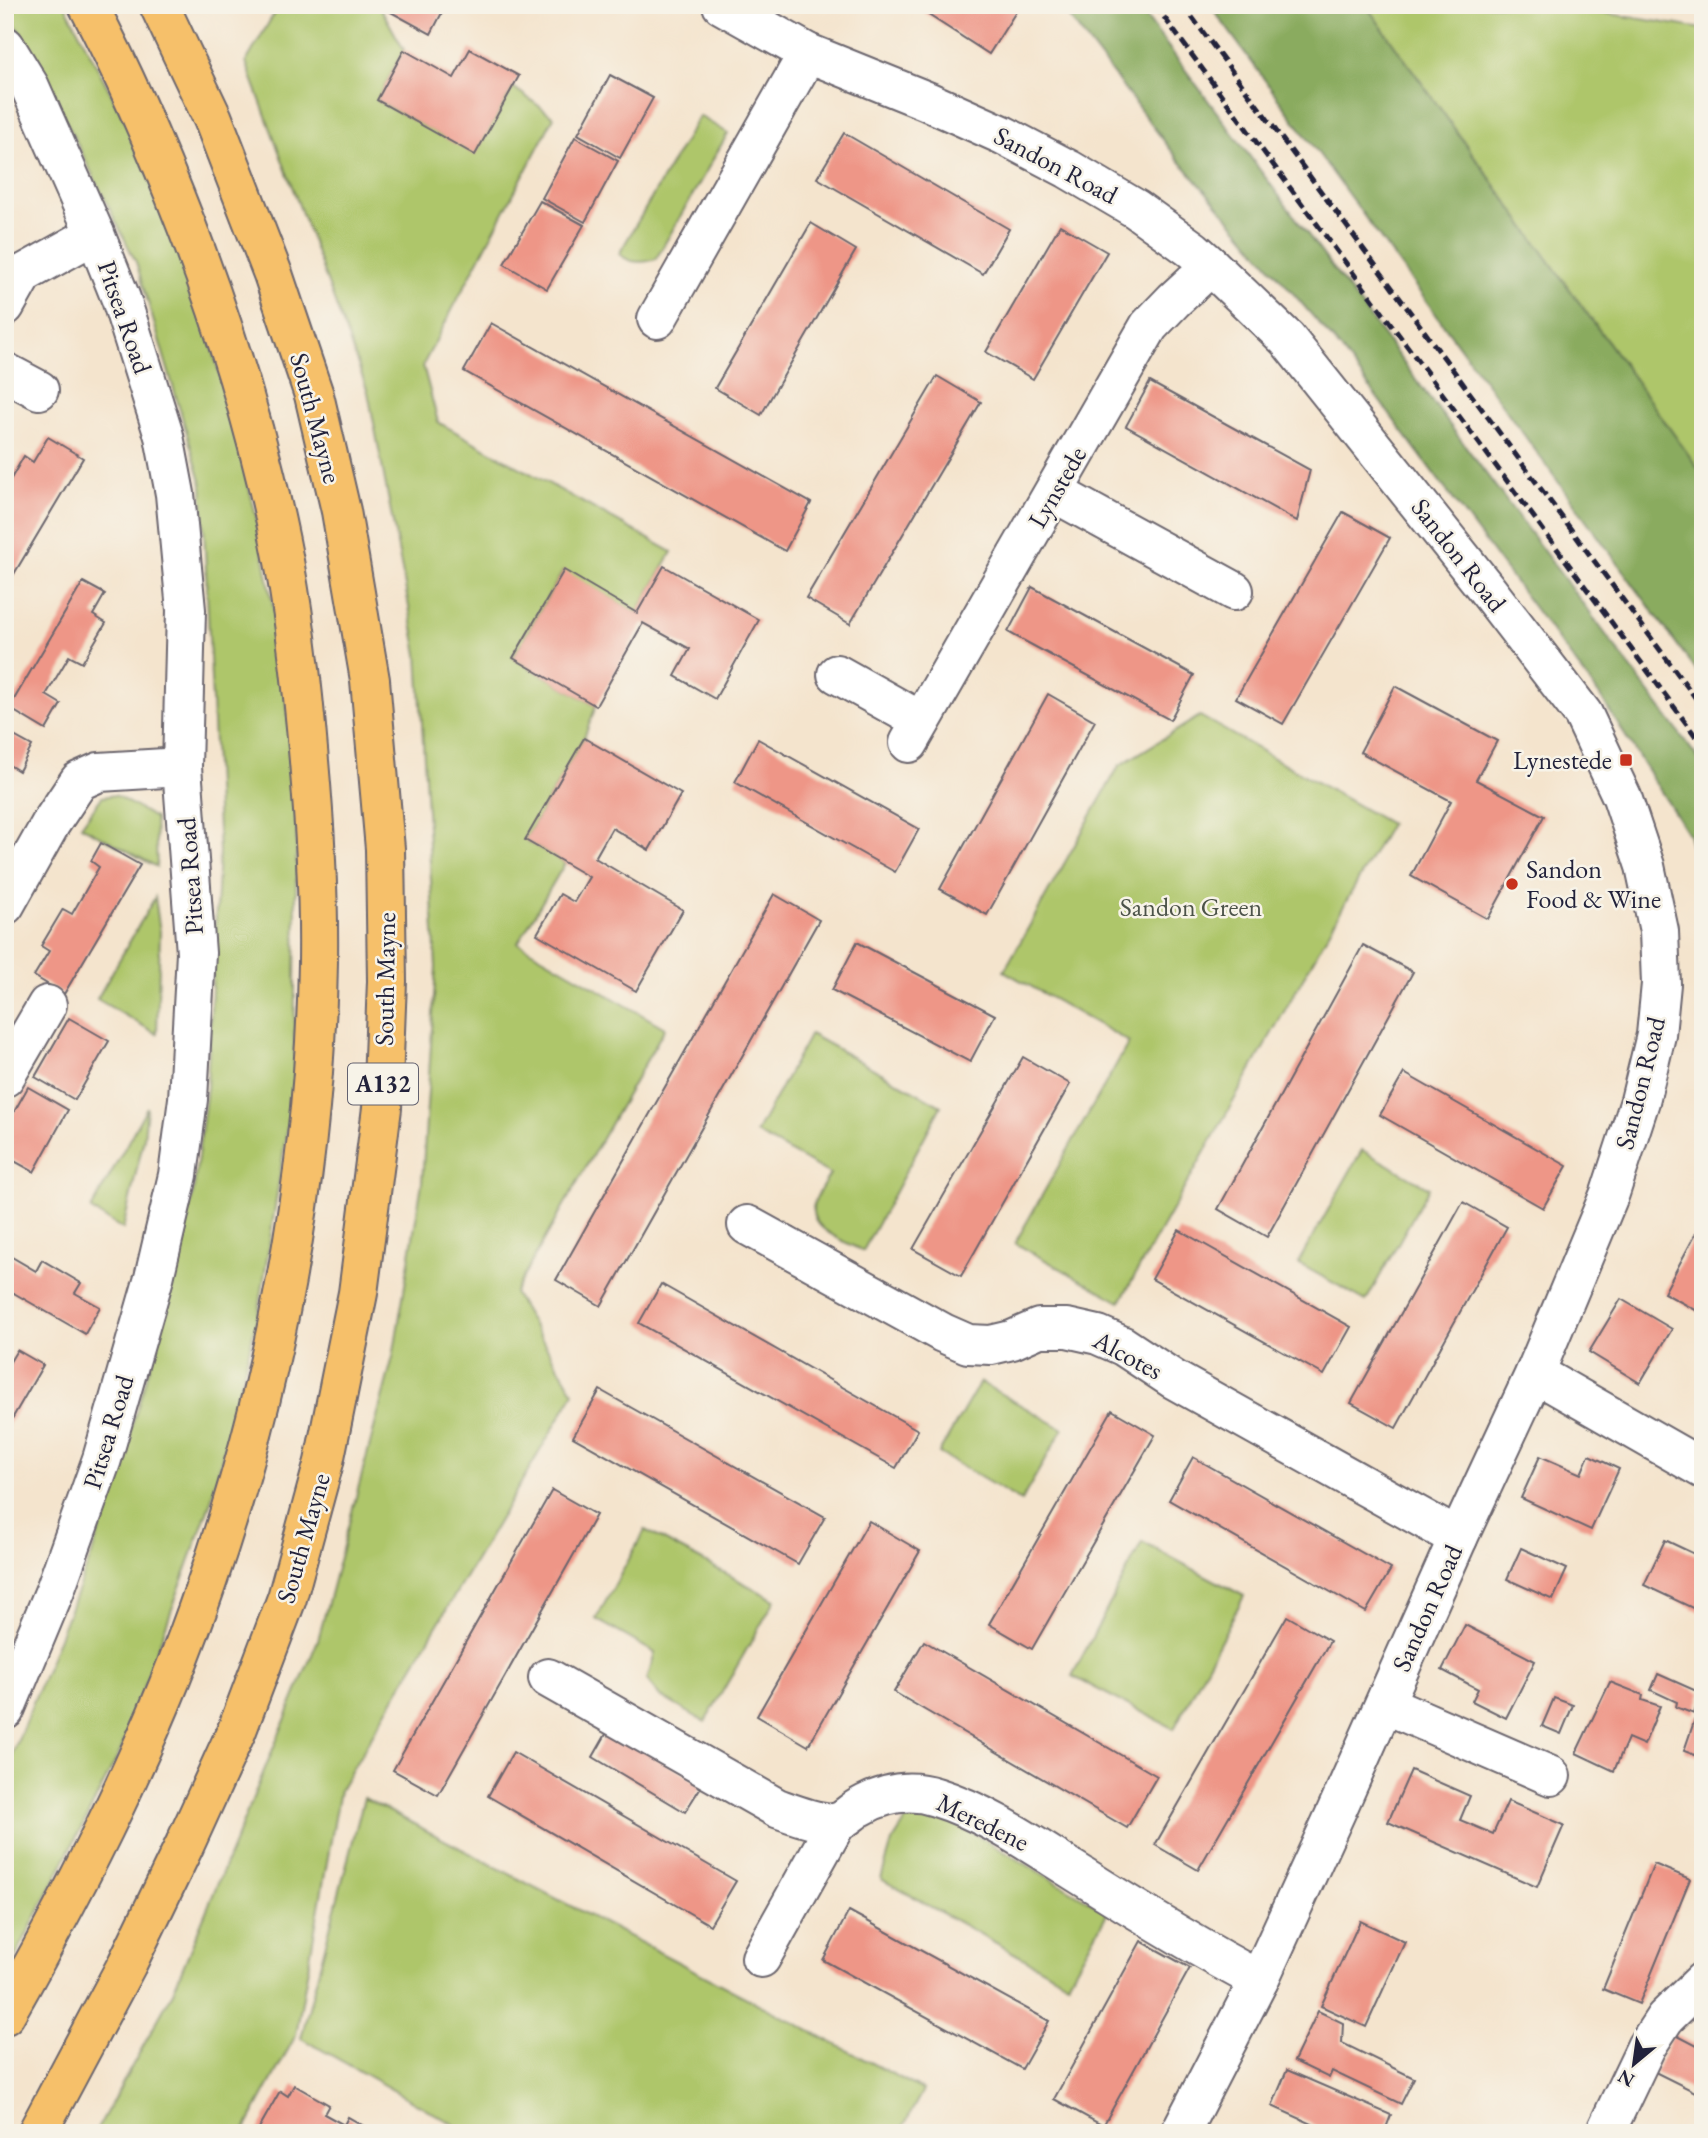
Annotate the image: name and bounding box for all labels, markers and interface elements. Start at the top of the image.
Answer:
street label: Sandon Road [988,118,1125,212]
street label: Pitsea Road [90,256,160,379]
street label: South Mayne [282,349,350,487]
street label: Lynstede [1020,440,1094,534]
street label: Sandon Road [1404,491,1515,620]
place label: Lynestede [1513,743,1612,777]
marker: Lynestede [1618,752,1634,768]
street label: Pitsea Road [169,815,211,936]
place label: Sandon Food & Wine [1526,852,1661,916]
marker: Sandon Food & Wine [1504,876,1520,892]
park label: Sandon Green [1120,890,1263,924]
street label: South Mayne [367,912,403,1046]
street label: Sandon Road [1607,1012,1673,1153]
road number: A132 [348,1064,418,1104]
street label: Alcotes [1087,1322,1169,1387]
street label: Pitsea Road [75,1370,142,1493]
street label: South Mayne [268,1469,338,1607]
street label: Sandon Road [1384,1538,1470,1677]
street label: Meredene [931,1785,1035,1859]
north arrow [1600,2030,1670,2100]
text: N [1613,2063,1639,2093]

